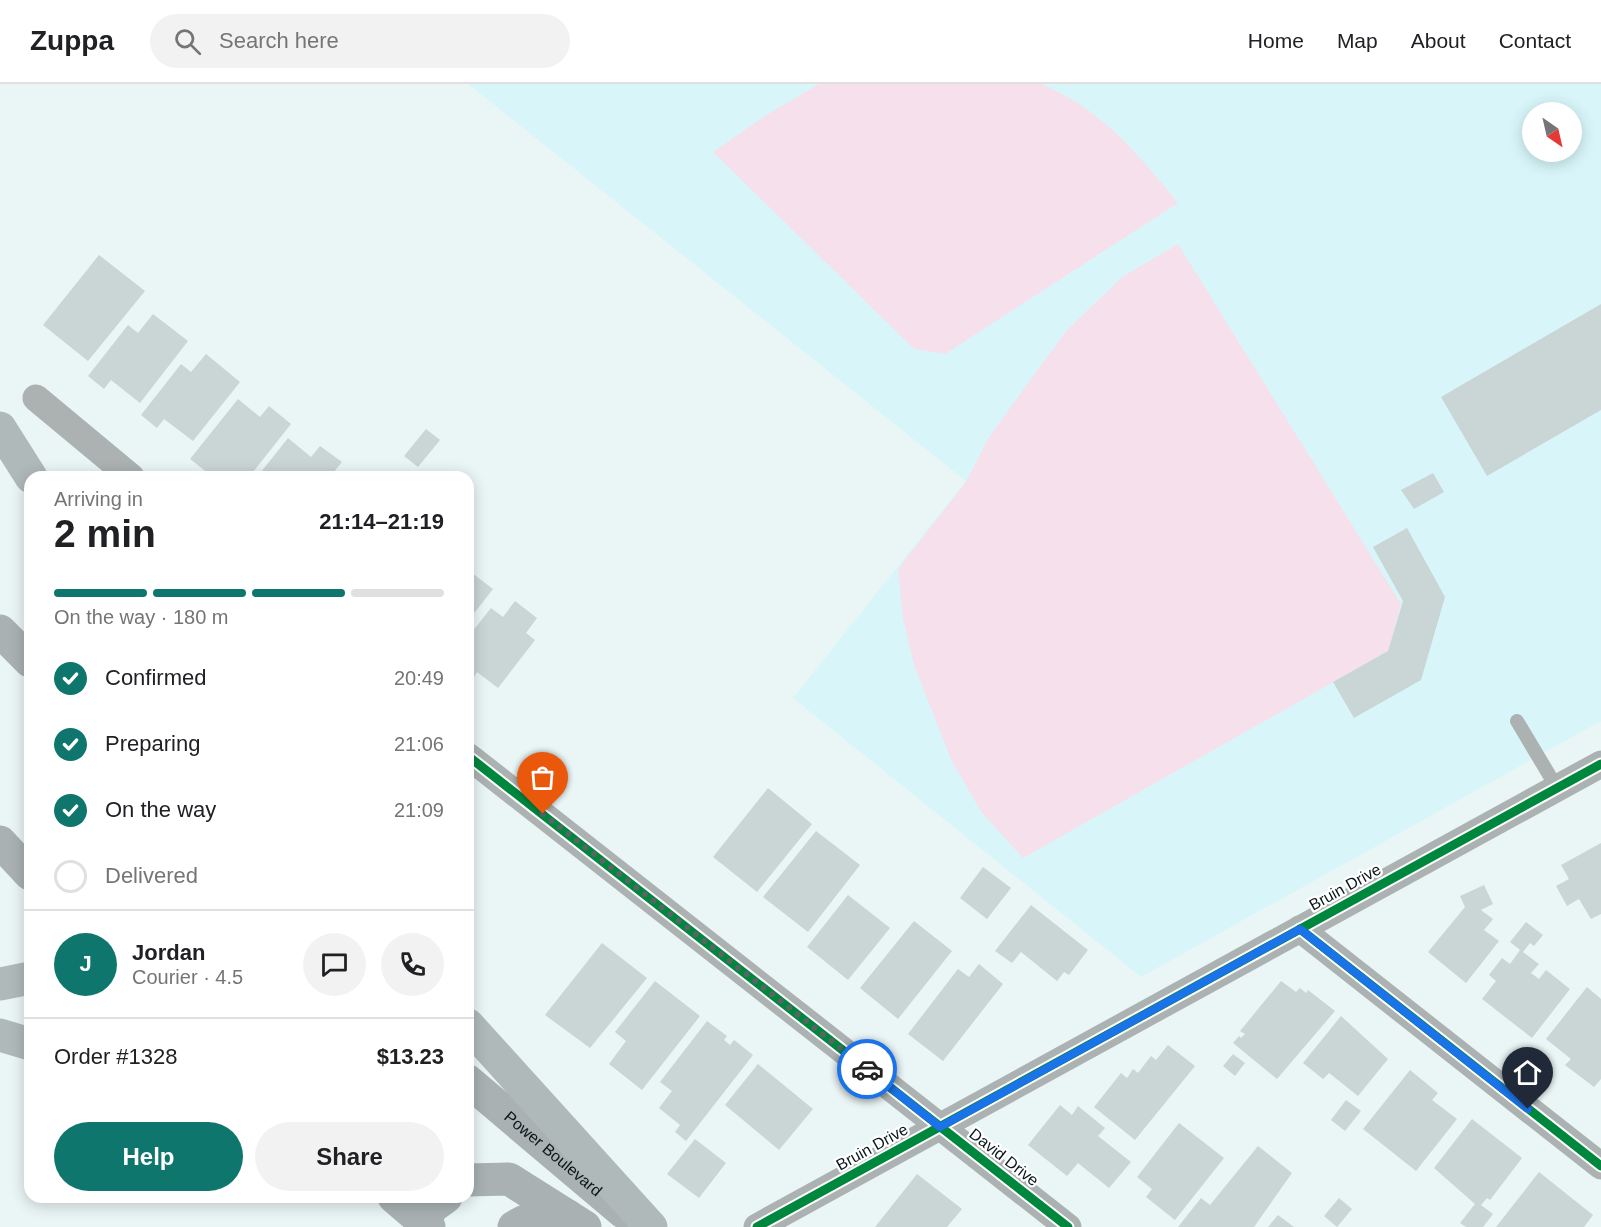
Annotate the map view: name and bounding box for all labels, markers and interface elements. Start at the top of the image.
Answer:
search box [150,14,570,68]
text: Zuppa [30,25,114,56]
icon: search [171,25,204,58]
text: Search here [219,28,339,53]
text: Home [1248,29,1304,52]
text: Map [1337,29,1378,52]
text: About [1411,29,1466,52]
text: Contact [1499,29,1571,52]
north arrow [1522,102,1582,162]
map controls [1522,102,1582,162]
text: Arriving in [54,488,143,510]
text: 21:14–21:19 [319,509,444,534]
text: 2 min [54,512,156,555]
text: On the way · 180 m [54,606,229,628]
icon: check [54,662,87,695]
text: Confirmed [105,665,206,690]
text: 20:49 [394,667,444,689]
icon: check [54,728,87,761]
text: Preparing [105,731,200,756]
text: 21:06 [394,733,444,755]
pin [517,752,568,814]
icon: bag [526,761,559,794]
icon: check [54,794,87,827]
text: On the way [105,797,216,822]
text: 21:09 [394,799,444,821]
street label: Bruin Drive [1306,860,1384,914]
text: Delivered [105,863,198,888]
button: chat [303,933,366,996]
button: phone [381,933,444,996]
text: Jordan [132,940,205,965]
text: J [79,951,92,976]
text: Courier · 4.5 [132,966,243,988]
courier [837,1039,897,1099]
text: Order #1328 [54,1044,178,1069]
text: $13.23 [377,1044,444,1069]
pin [1502,1047,1553,1109]
icon: car [851,1053,884,1086]
icon: home [1511,1056,1544,1089]
street label: Power Boulevard [501,1107,606,1199]
street label: Bruin Drive [833,1120,911,1174]
button: Help [54,1122,243,1191]
button: Share [255,1122,444,1191]
street label: David Drive [966,1125,1042,1189]

